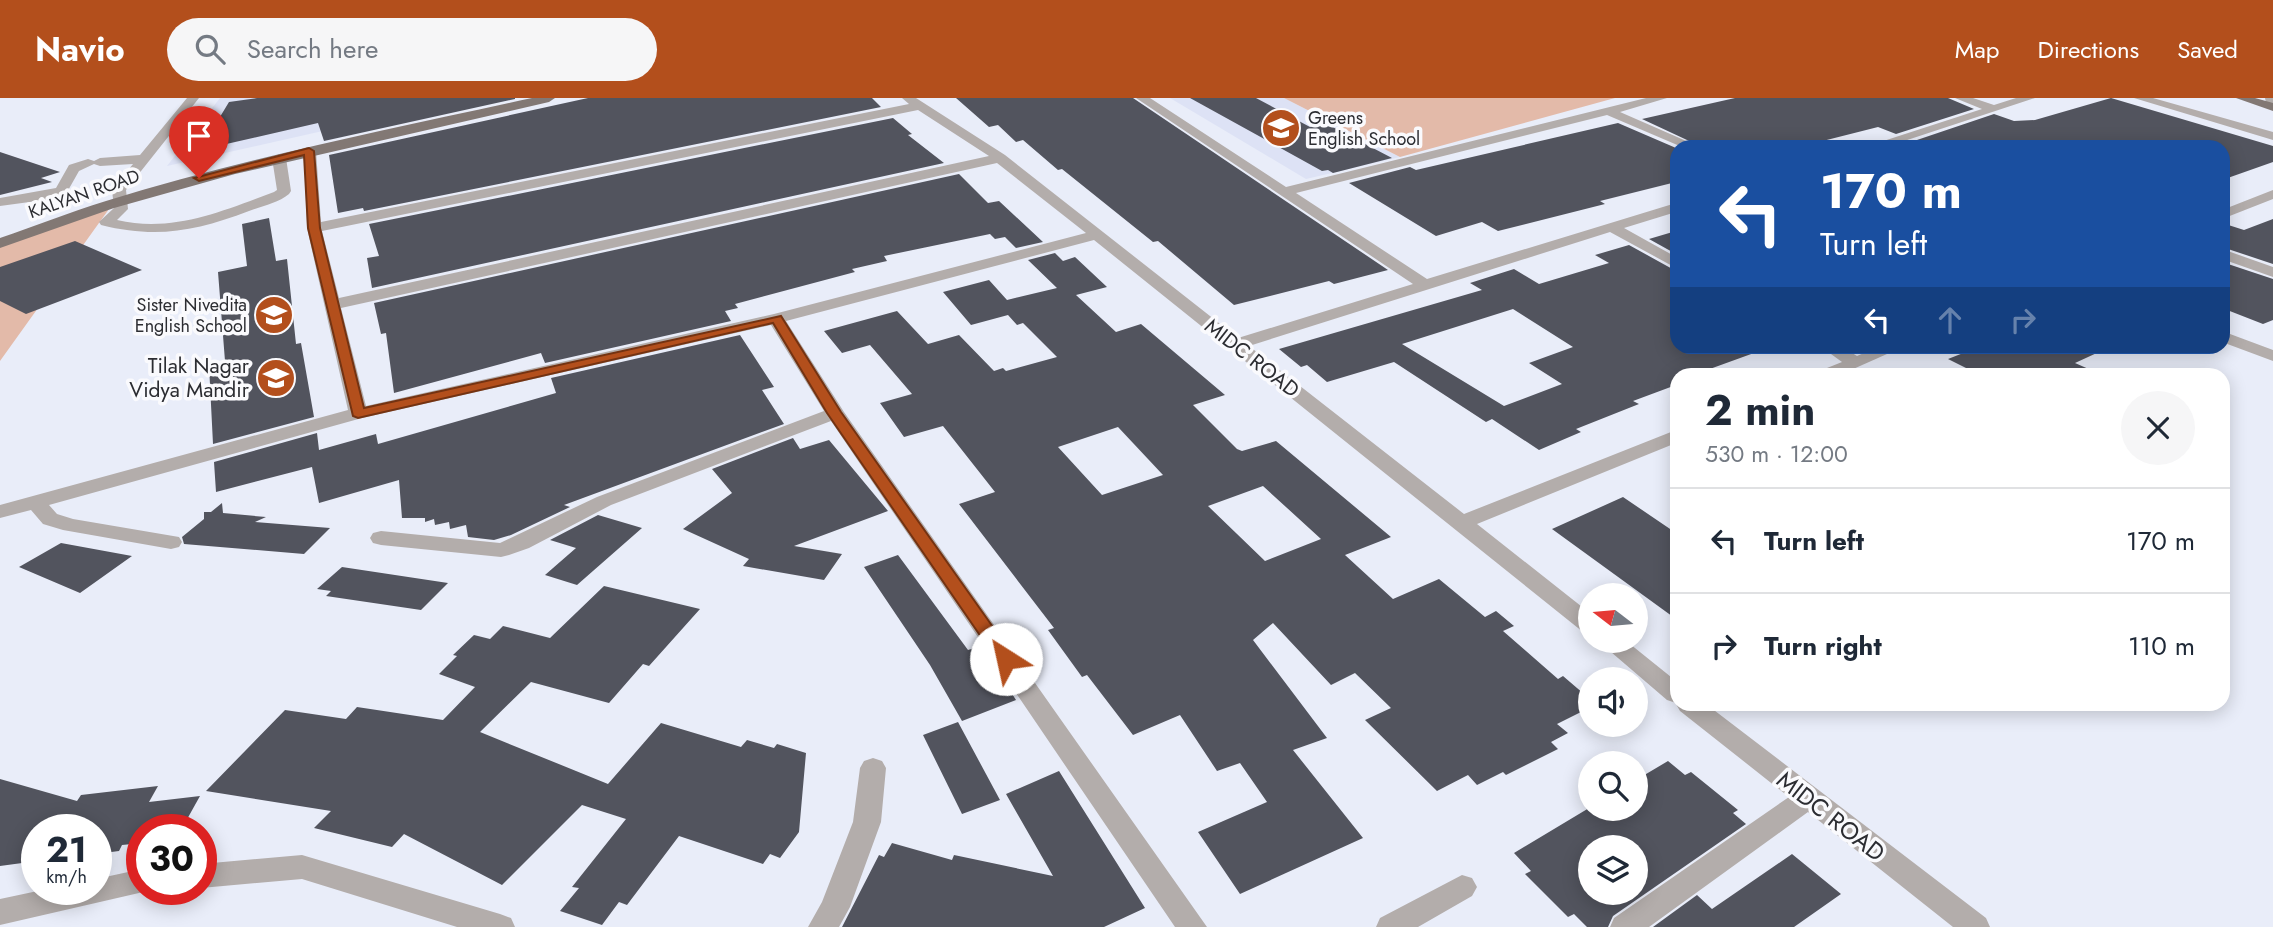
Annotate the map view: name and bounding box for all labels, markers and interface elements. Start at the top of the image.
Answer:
search box [167,18,657,81]
text: Navio [35,26,125,73]
icon: search [191,30,229,68]
text: Search here [247,30,378,68]
text: Map [1955,32,2000,67]
text: Directions [2038,32,2139,67]
text: Saved [2177,32,2238,67]
place label: Greens English School [1308,105,1420,152]
pin [169,106,229,178]
school or university icon: Greens English School [1260,107,1302,149]
icon: arrive [180,117,218,155]
text: 170 m [1820,156,1962,226]
street label: KALYAN ROAD [25,163,143,225]
icon: left [1705,168,1796,259]
text: Turn left [1820,221,1927,267]
place label: Sister Nivedita English School [135,292,247,339]
school or university icon: Sister Nivedita English School [253,294,295,336]
icon: left [1858,301,1896,339]
icon: ahead [1931,301,1969,339]
icon: right [2004,301,2042,339]
street label: MIDC ROAD [1198,311,1306,405]
place label: Tilak Nagar Vidya Mandir [129,351,250,405]
school or university icon: Tilak Nagar Vidya Mandir [255,357,297,399]
text: 2 min [1705,380,1815,441]
button: close [2121,391,2195,465]
text: 530 m · 12:00 [1705,437,1848,471]
icon: left [1705,522,1743,560]
text: Turn left [1764,522,1864,560]
text: 170 m [2126,522,2195,560]
north arrow [1578,583,1648,653]
map controls [1578,583,1648,905]
position arrow [969,622,1043,696]
icon: right [1705,627,1743,665]
text: Turn right [1764,627,1882,665]
text: 110 m [2128,627,2195,665]
button: sound [1578,667,1648,737]
button: search [1578,751,1648,821]
street label: MIDC ROAD [1769,762,1893,870]
speed limit sign: 30 [126,814,217,905]
text: 21 [46,825,87,875]
button: layers [1578,835,1648,905]
text: km/h [46,864,87,890]

